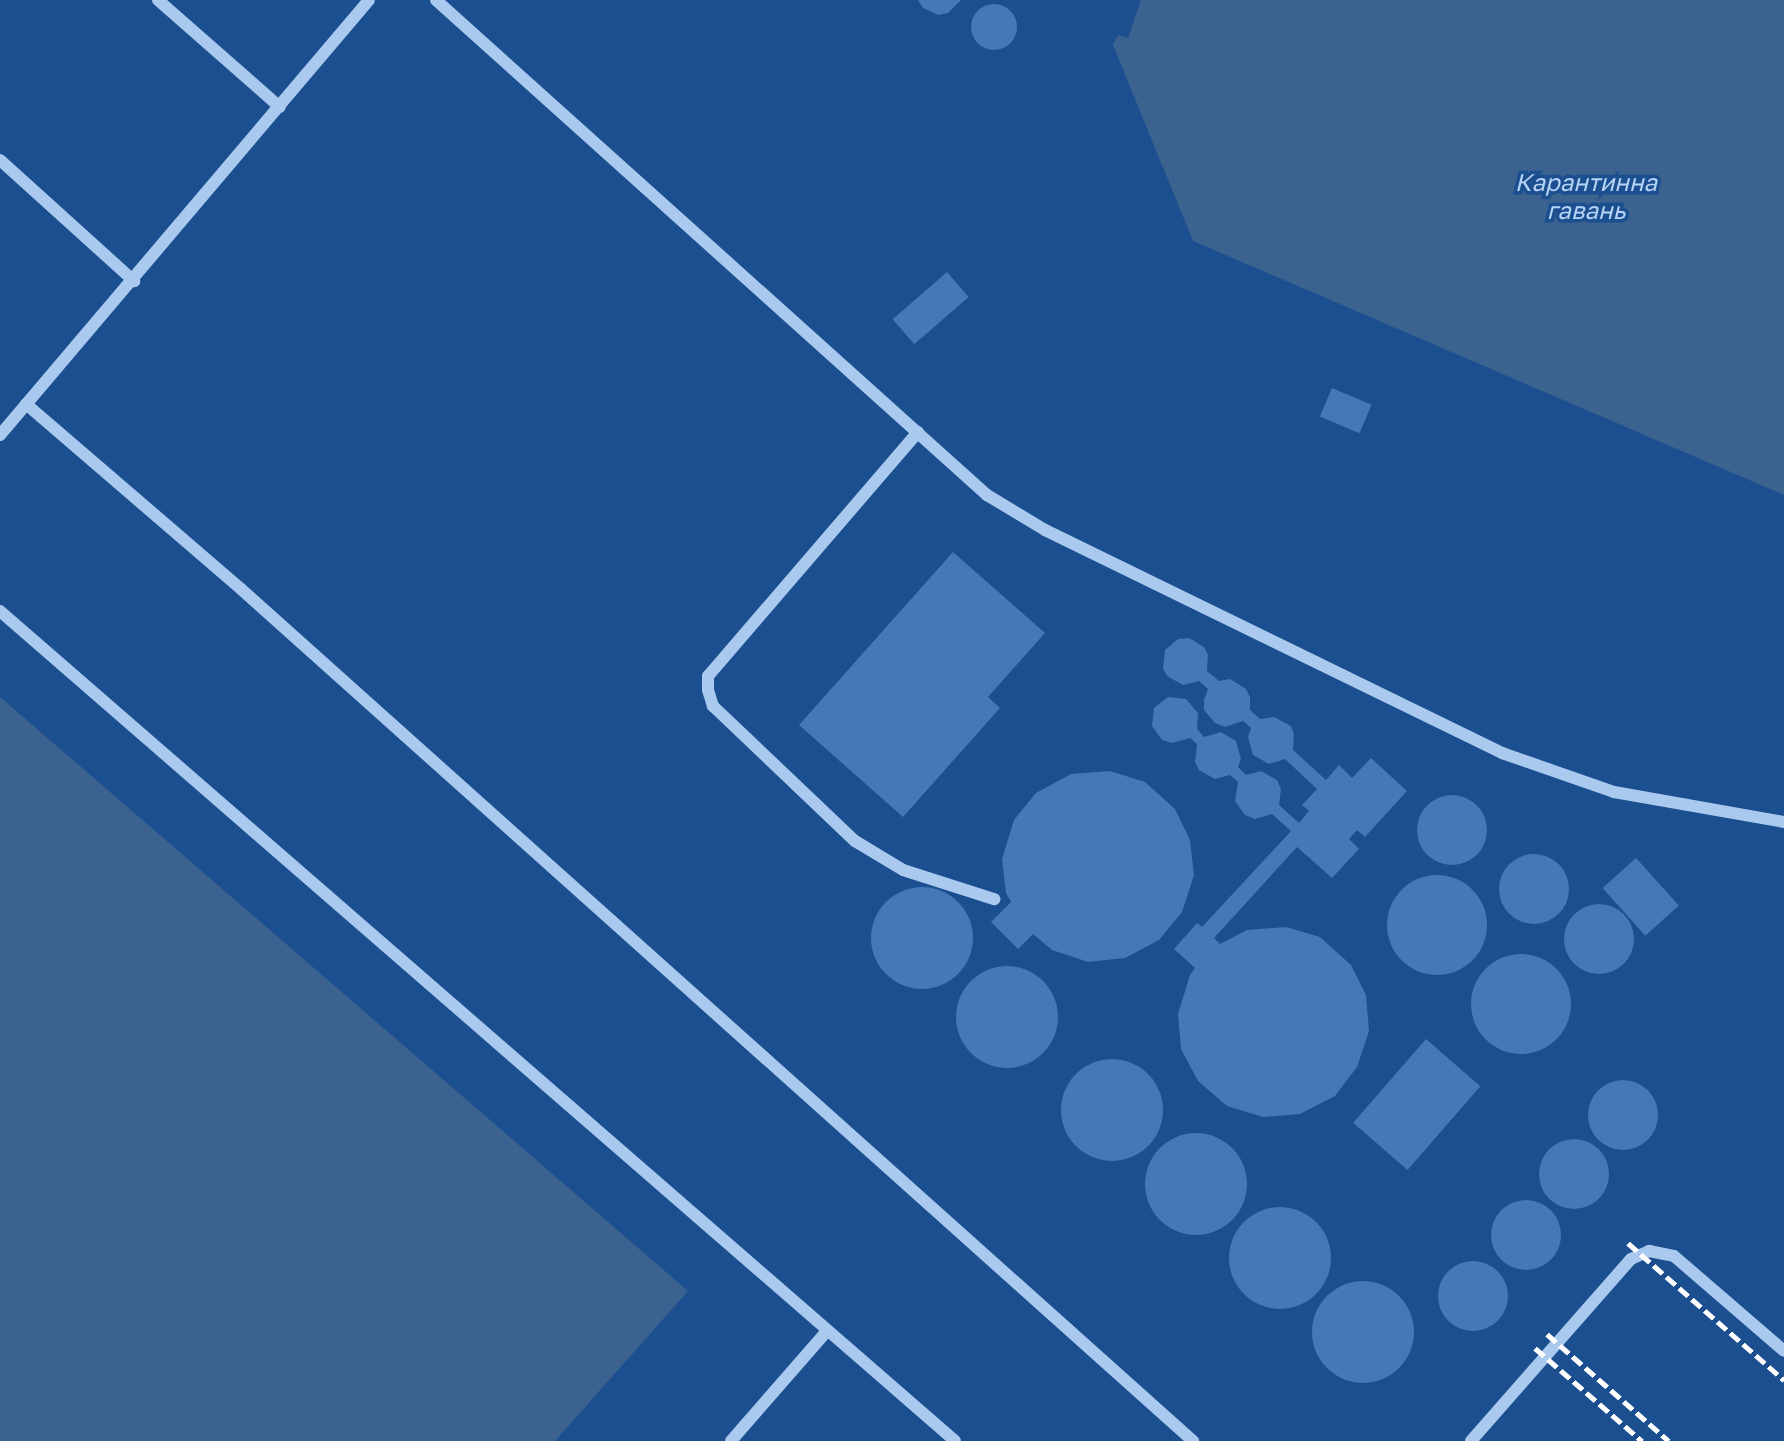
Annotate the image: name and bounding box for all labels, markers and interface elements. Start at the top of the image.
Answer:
water label: Карантинна гавань [1515,168,1657,224]

